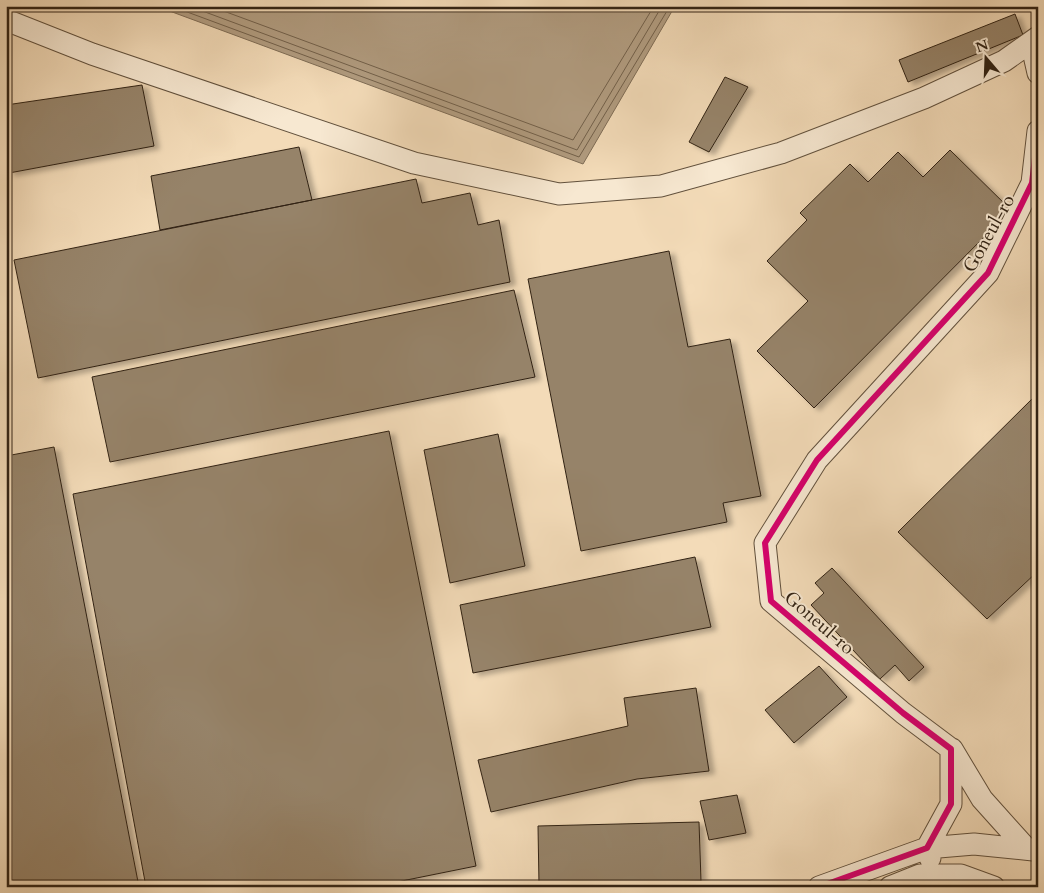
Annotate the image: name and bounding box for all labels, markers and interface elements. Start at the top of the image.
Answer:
north arrow [962,32,1012,82]
text: N [973,35,991,57]
street label: Goneul-ro [957,190,1021,277]
street label: Goneul-ro [778,585,860,661]

